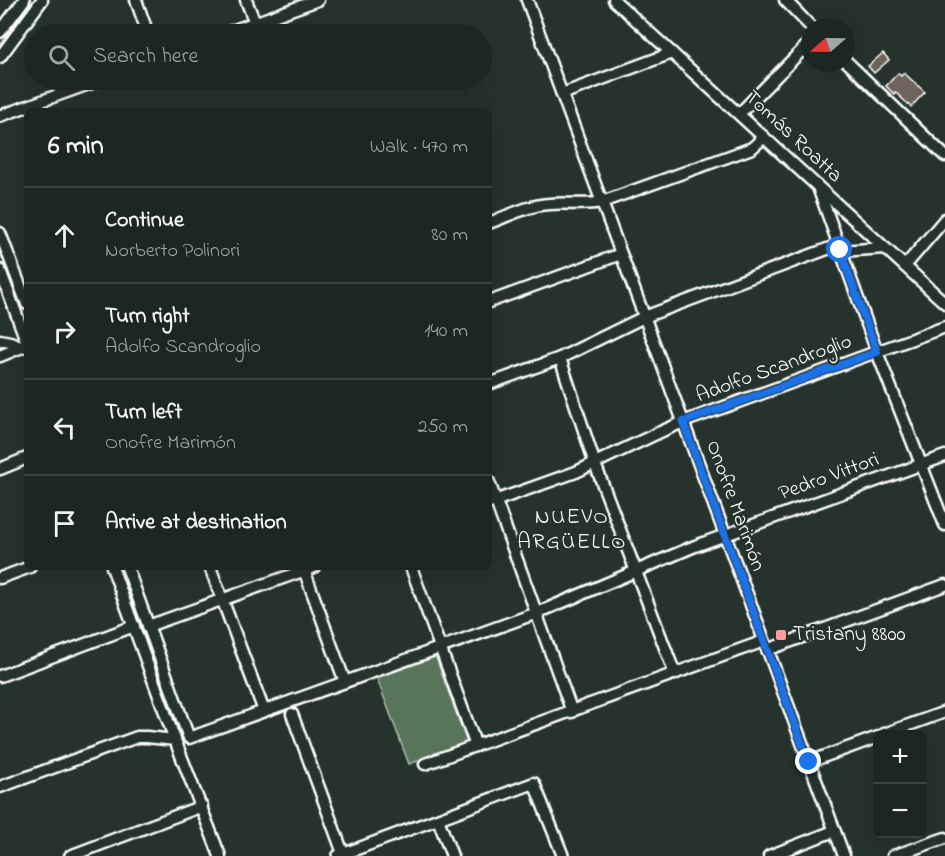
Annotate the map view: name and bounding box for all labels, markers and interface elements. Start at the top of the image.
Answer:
north arrow [801,18,855,72]
search box [24,24,492,90]
icon: search [45,41,78,74]
text: Search here [93,41,198,73]
street label: Tomás Roatta [737,84,849,190]
text: 6 min [48,128,104,166]
text: Walk · 470 m [370,133,468,162]
text: Continue [105,205,184,237]
icon: ahead [48,219,81,252]
text: 80 m [431,221,468,250]
route start [826,236,852,262]
text: Norberto Polinori [105,237,240,266]
text: Turn right [105,301,190,333]
icon: right [48,315,81,348]
text: 140 m [424,317,468,346]
street label: Adolfo Scandroglio [692,327,857,413]
text: Adolfo Scandroglio [105,333,261,362]
text: Turn left [105,397,182,429]
icon: left [48,411,81,444]
text: 250 m [417,413,468,442]
text: Onofre Marimón [105,429,236,458]
street label: Onofre Marimón [697,436,773,576]
street label: Pedro Vittori [775,445,883,509]
district label: NUEVO ARGÜELLO [517,502,627,559]
icon: arrive [48,507,81,540]
text: Arrive at destination [105,507,287,539]
place label: Tristany 8800 [793,620,906,652]
marker: Tristany 8800 [774,628,788,642]
map controls [873,730,927,838]
button: + [873,730,927,784]
route end [795,748,821,774]
button: − [873,784,927,838]

